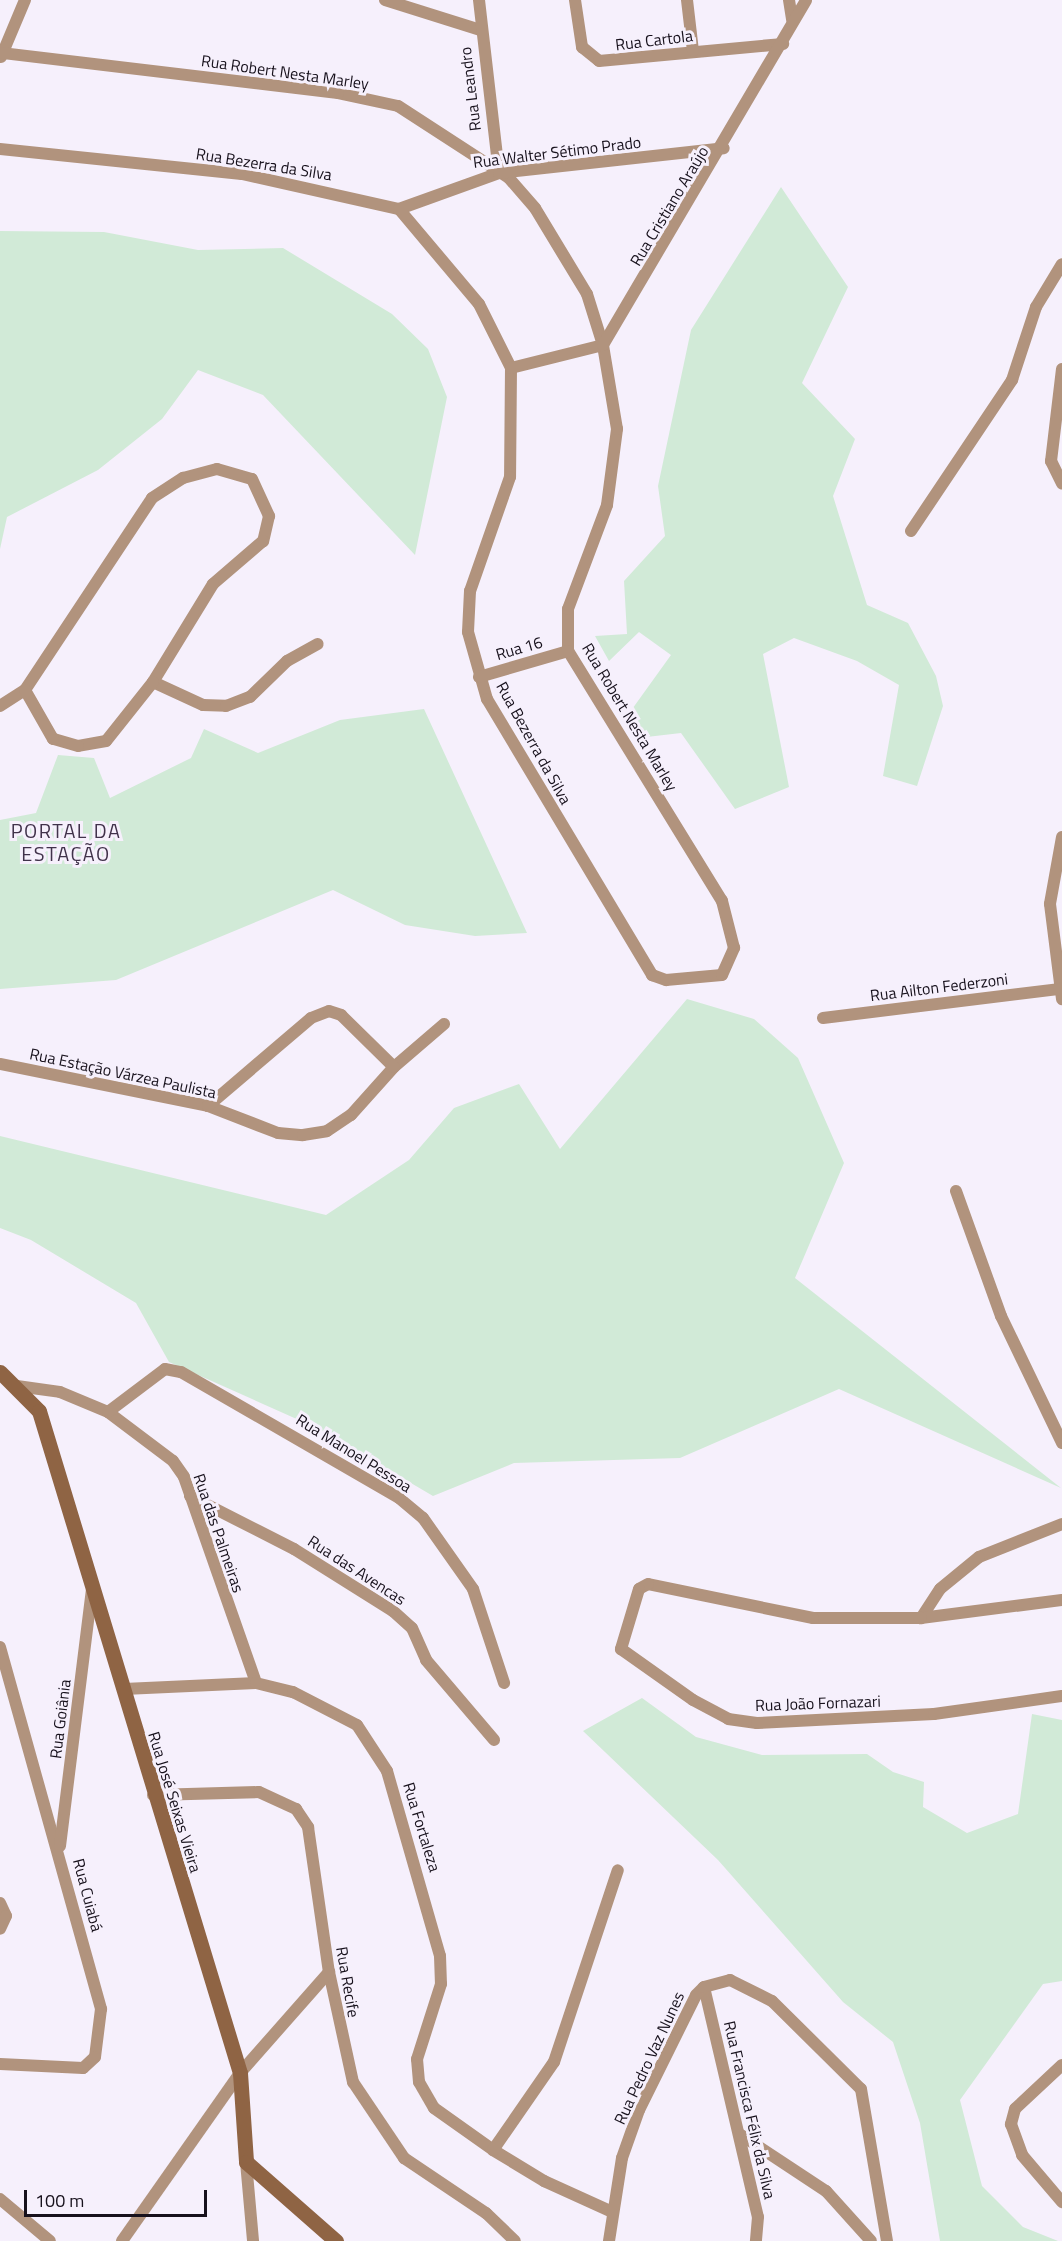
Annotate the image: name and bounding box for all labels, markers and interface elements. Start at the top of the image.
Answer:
street label: Rua Cartola [614,26,694,54]
street label: Rua Leandro [455,46,485,132]
street label: Rua Robert Nesta Marley [200,51,370,93]
street label: Rua Walter Sétimo Prado [472,132,642,172]
street label: Rua Cristiano Araújo [626,143,712,269]
street label: Rua Bezerra da Silva [195,144,333,184]
street label: Rua 16 [493,632,545,664]
street label: Rua Robert Nesta Marley [578,640,682,794]
street label: Rua Bezerra da Silva [492,678,576,808]
district label: PORTAL DA ESTAÇÃO [11,818,121,865]
street label: Rua Ailton Federzoni [869,969,1009,1005]
street label: Rua Estação Várzea Paulista [28,1044,218,1102]
street label: Rua Manoel Pessoa [293,1410,415,1496]
street label: Rua das Palmeiras [190,1471,248,1595]
street label: Rua das Avencas [304,1531,410,1609]
street label: Rua Goiânia [46,1678,74,1760]
street label: Rua João Fornazari [755,1691,881,1715]
street label: Rua José Seixas Vieira [144,1729,206,1875]
street label: Rua Fortaleza [399,1780,445,1874]
street label: Rua Cuiabá [69,1856,107,1934]
street label: Rua Recife [332,1945,364,2019]
street label: Rua Pedro Vaz Nunes [610,1989,688,2127]
street label: Rua Francisca Félix da Silva [720,2019,780,2201]
scale bar [27,2178,210,2216]
text: 100 m [35,2187,84,2214]

